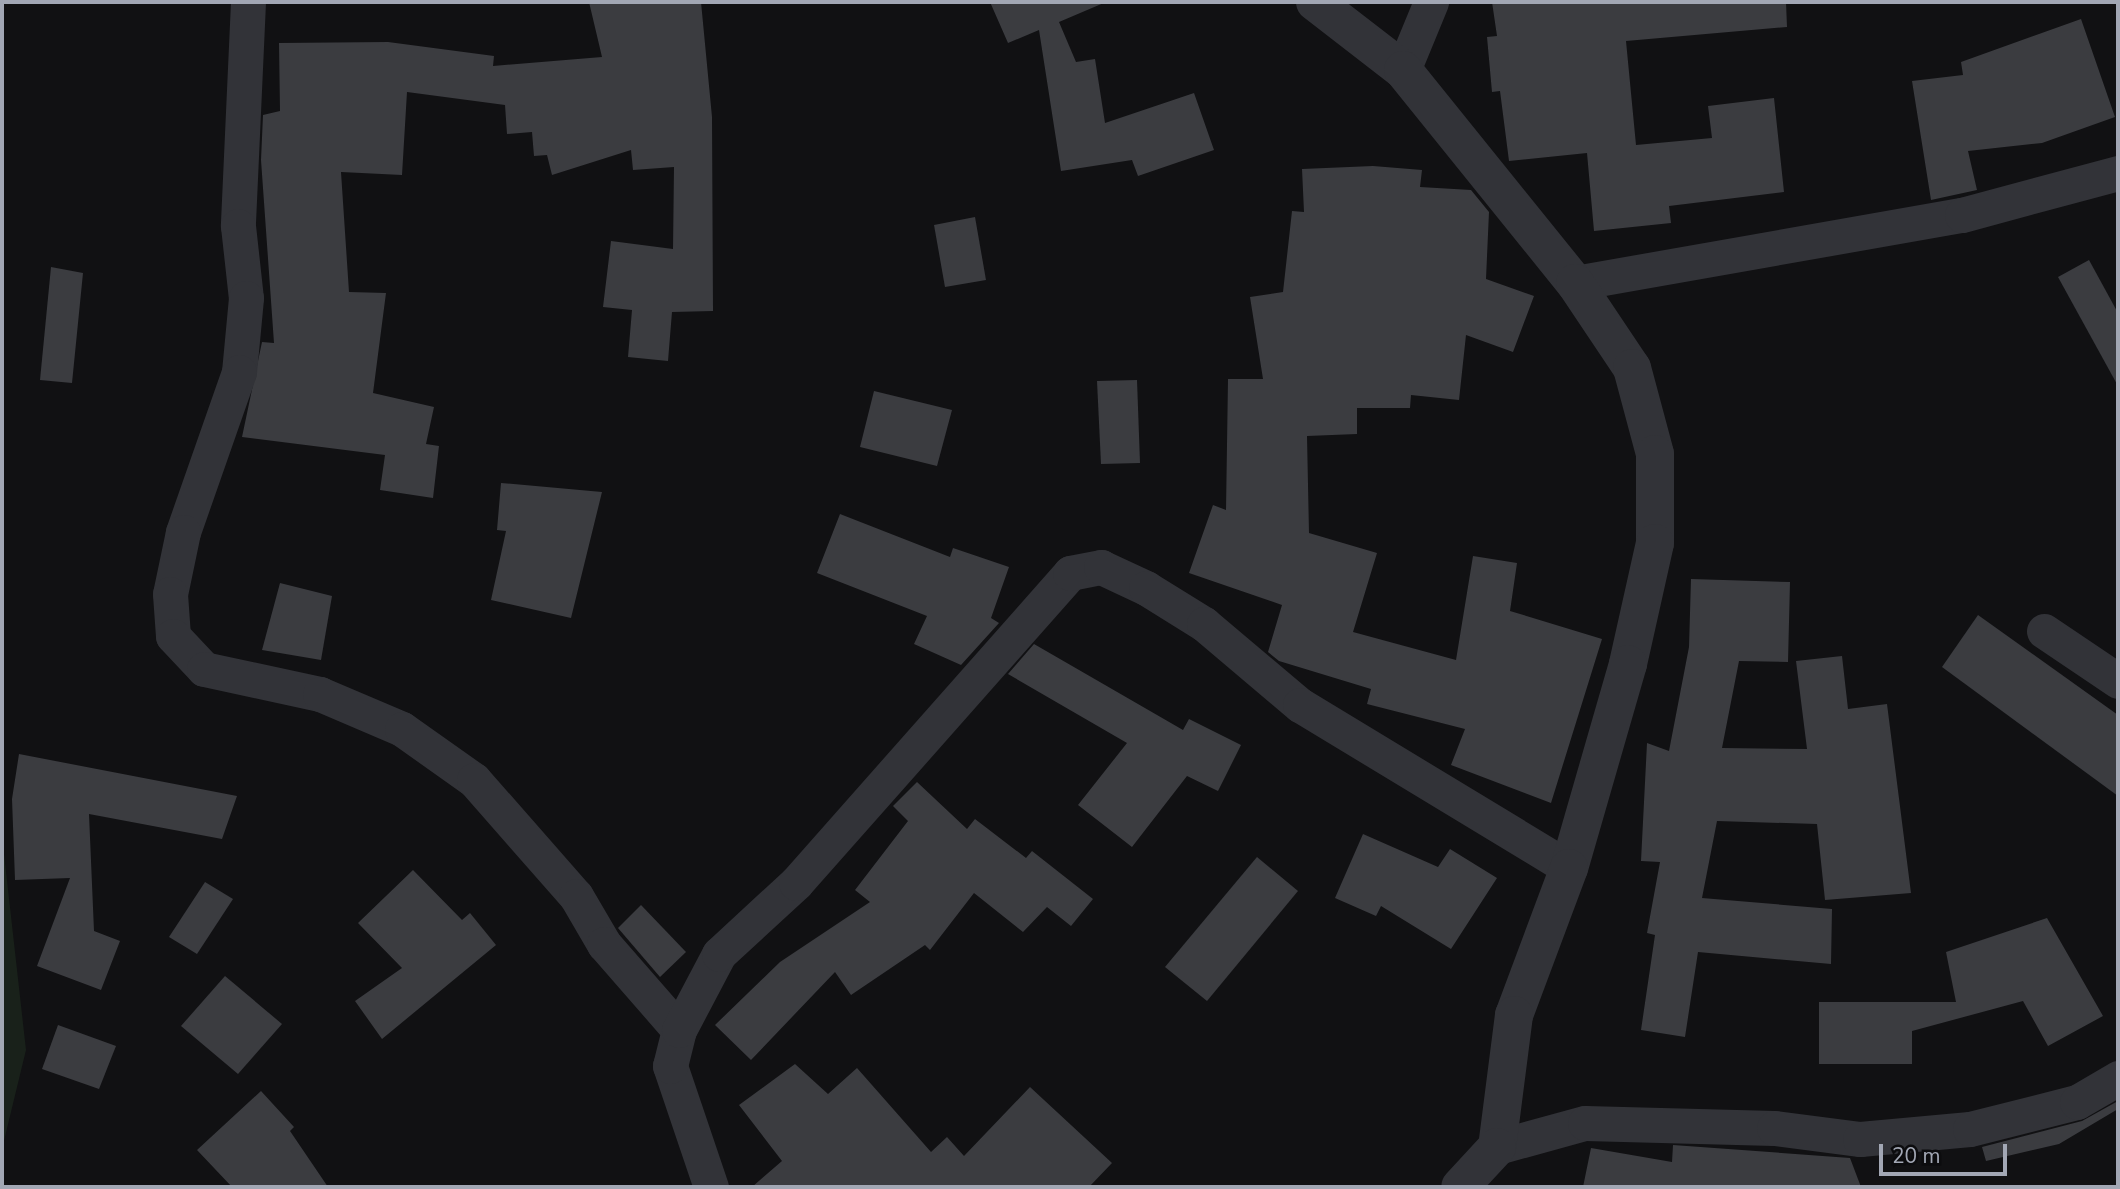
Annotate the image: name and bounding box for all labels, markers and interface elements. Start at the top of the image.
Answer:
scale bar [1882,1130,2010,1174]
text: 20 m [1892,1142,1941,1170]

